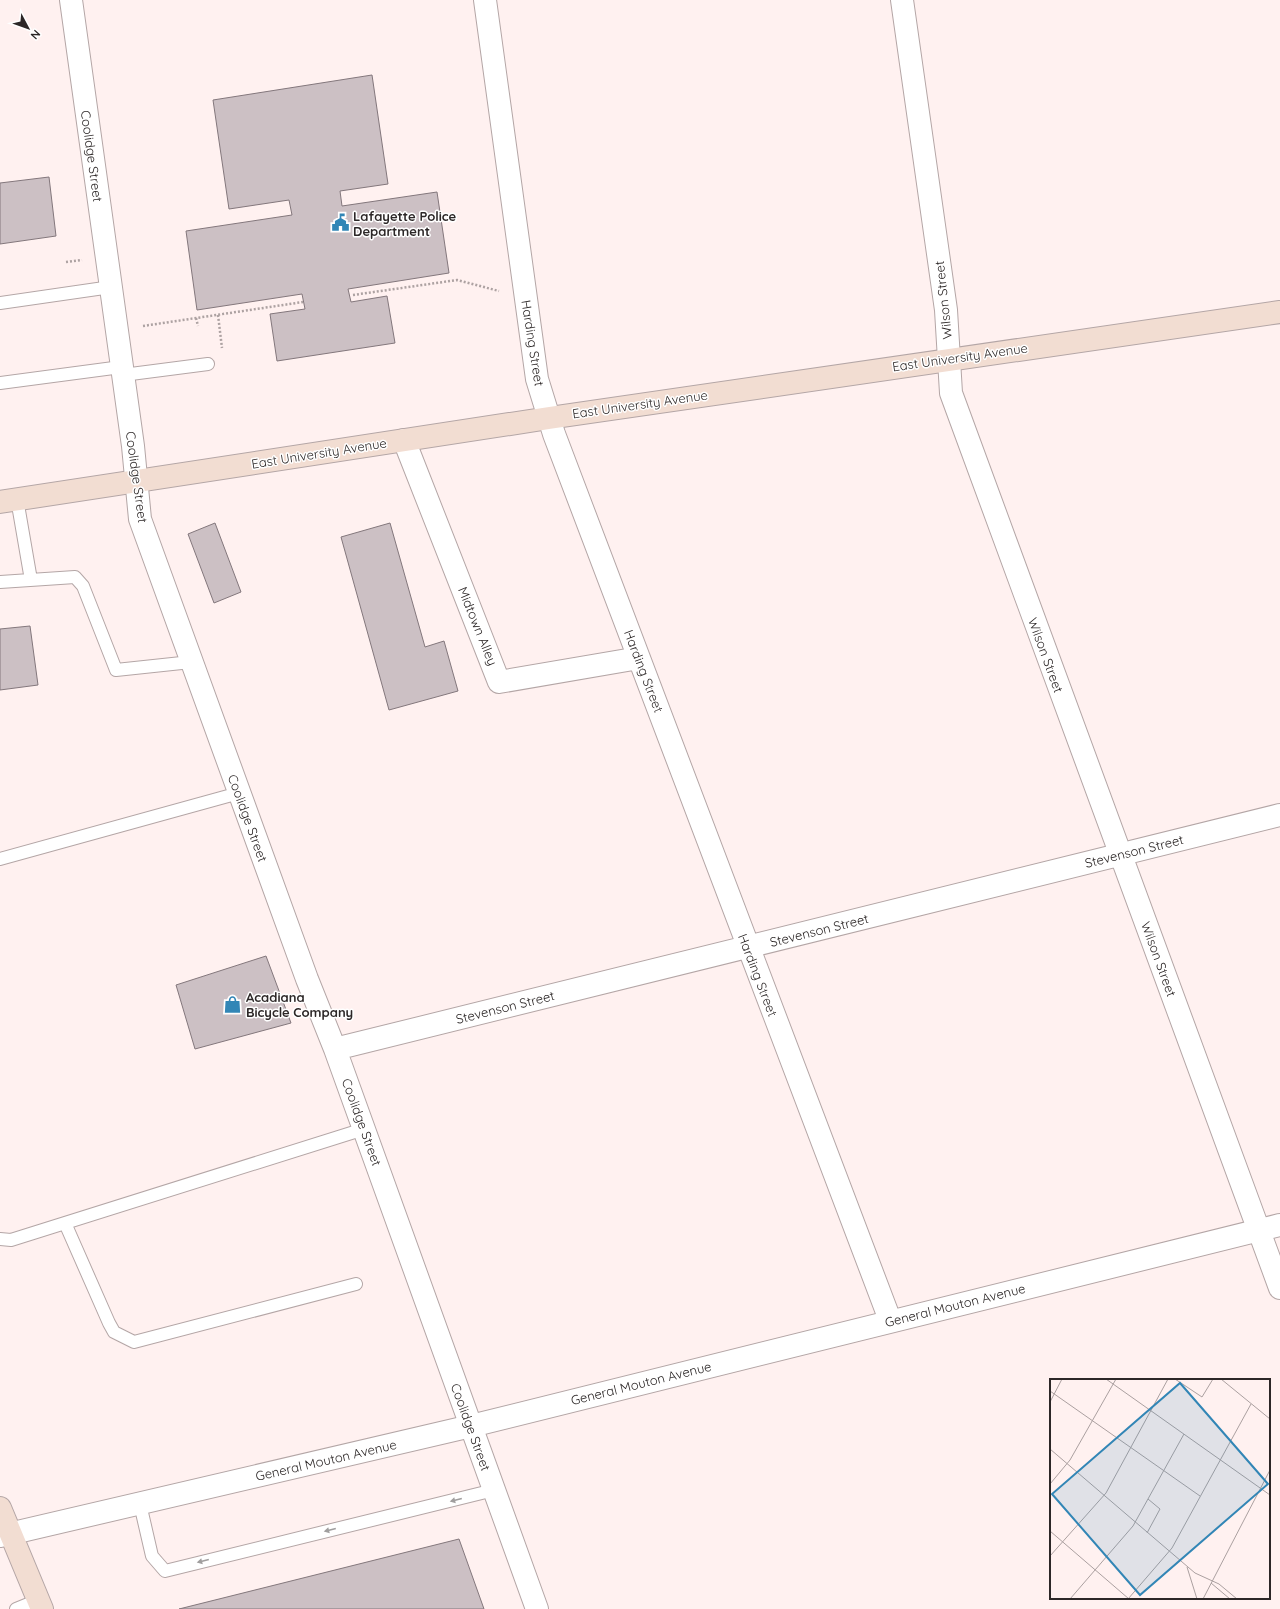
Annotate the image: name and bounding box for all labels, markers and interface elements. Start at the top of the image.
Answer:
north arrow [8,8,48,48]
text: N [28,27,43,42]
street label: Coolidge Street [78,109,106,203]
place label: Lafayette Police Department [353,208,457,239]
public building icon: Lafayette Police Department [330,213,350,233]
street label: Wilson Street [931,260,955,340]
street label: Harding Street [518,299,548,387]
street label: East University Avenue [891,340,1029,374]
street label: East University Avenue [571,387,709,421]
street label: Coolidge Street [123,430,151,524]
street label: East University Avenue [250,434,388,472]
street label: Midtown Alley [455,584,501,668]
street label: Wilson Street [1025,615,1067,695]
street label: Harding Street [621,627,667,715]
street label: Coolidge Street [225,772,271,864]
street label: Stevenson Street [1083,831,1185,871]
street label: Stevenson Street [768,910,870,950]
street label: Wilson Street [1138,919,1180,999]
street label: Harding Street [735,931,781,1019]
street label: Stevenson Street [454,987,556,1027]
place label: Acadiana Bicycle Company [246,989,353,1020]
shop icon: Acadiana Bicycle Company [223,994,243,1014]
street label: Coolidge Street [339,1076,385,1168]
street label: General Mouton Avenue [883,1280,1027,1330]
street label: General Mouton Avenue [569,1358,713,1408]
inset map [1050,1379,1270,1599]
street label: Coolidge Street [448,1381,494,1473]
street label: General Mouton Avenue [254,1436,398,1484]
one-way arrow [450,1497,462,1503]
one-way arrow [323,1528,336,1534]
one-way arrow [197,1558,209,1564]

